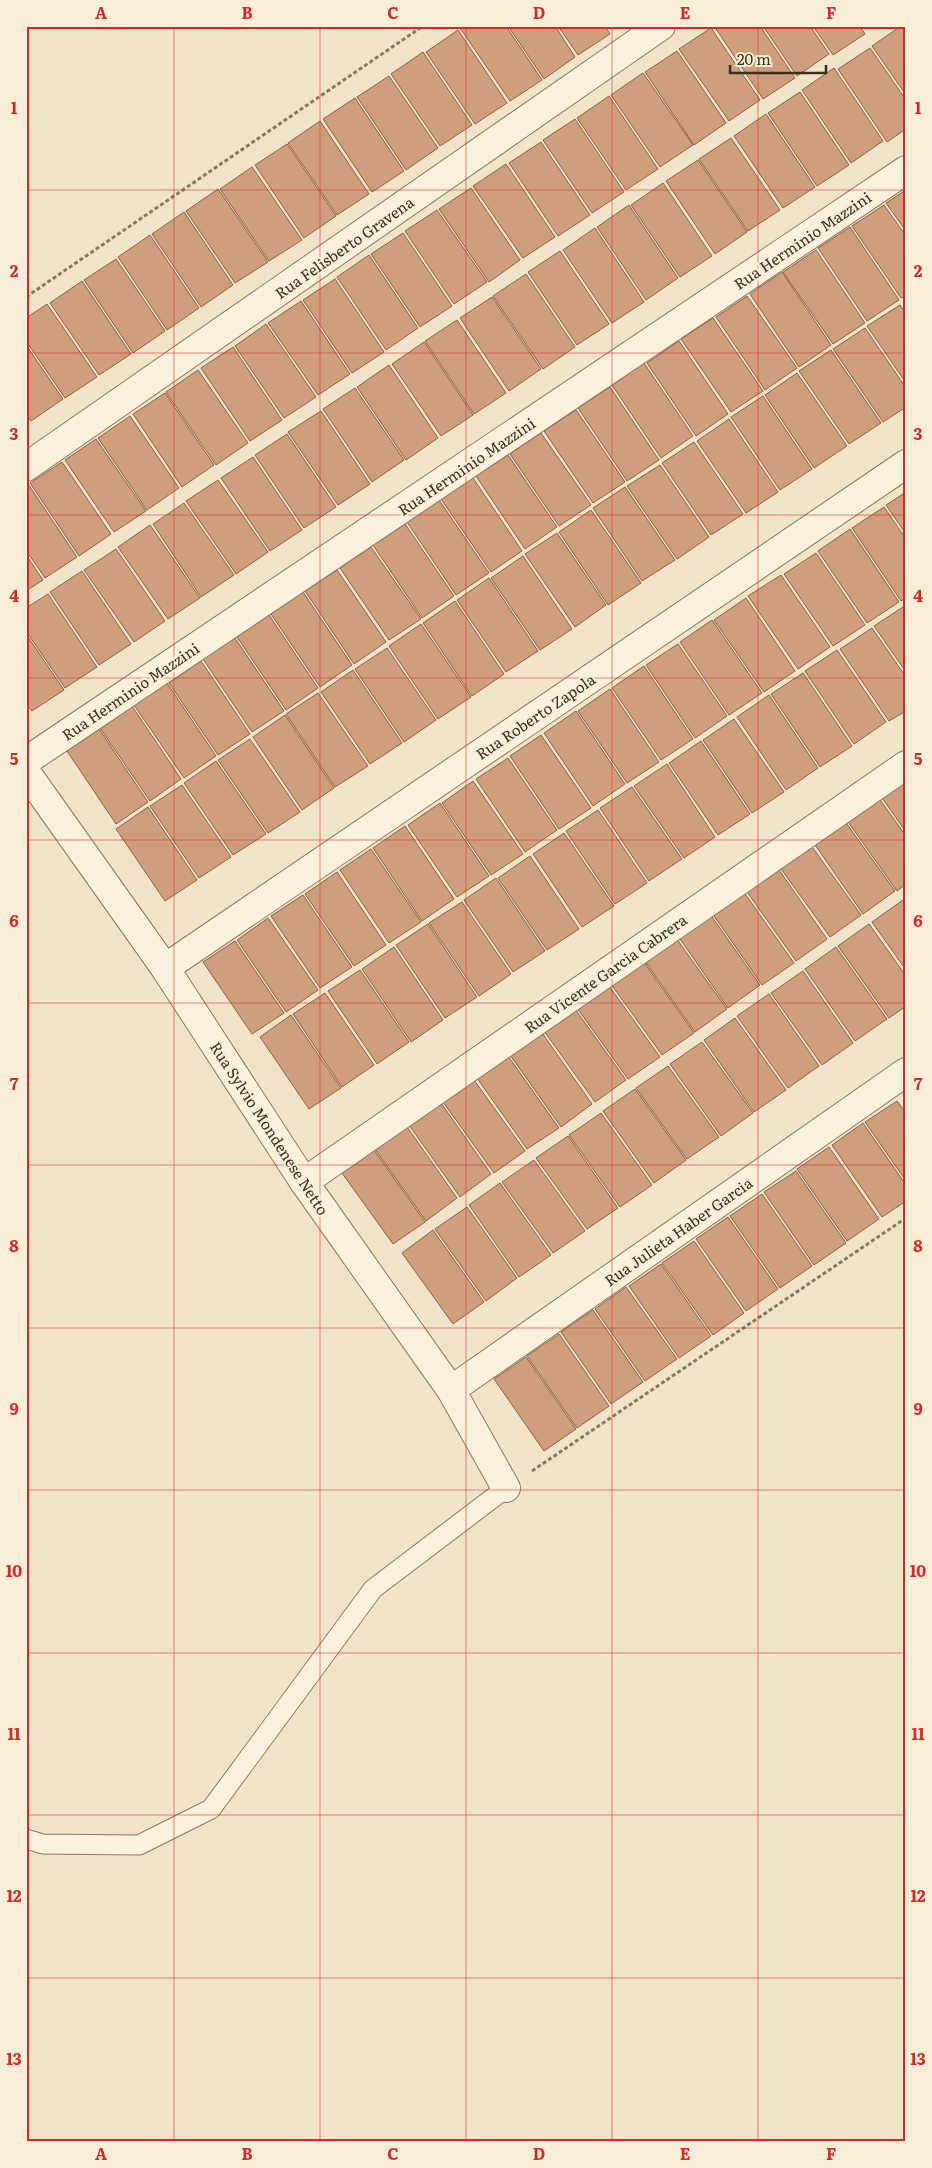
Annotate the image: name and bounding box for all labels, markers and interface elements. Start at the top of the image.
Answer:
text: A [95,0,107,24]
text: B [241,0,253,24]
text: C [387,0,399,24]
text: D [533,0,545,24]
text: E [680,0,691,24]
text: F [826,0,836,24]
scale bar [730,42,826,74]
text: 20 m [737,47,771,70]
text: 1 [11,95,18,119]
text: 1 [915,95,922,119]
street label: Rua Herminio Mazzini [729,185,875,295]
street label: Rua Felisberto Gravena [270,190,419,304]
text: 2 [10,258,19,282]
text: 2 [914,258,923,282]
street label: Rua Herminio Mazzini [393,411,539,521]
text: 3 [10,421,19,445]
text: 3 [914,421,923,445]
text: 4 [9,583,19,607]
text: 4 [913,583,923,607]
street label: Rua Herminio Mazzini [57,636,203,746]
street label: Rua Roberto Zapola [471,667,600,765]
text: 5 [10,746,19,770]
text: 5 [914,746,923,770]
street label: Rua Vicente Garcia Cabrera [519,907,692,1038]
text: 6 [9,908,19,932]
text: 6 [913,908,923,932]
street label: Rua Sylvio Mondenese Netto [205,1037,335,1220]
text: 7 [10,1071,19,1095]
text: 7 [914,1071,923,1095]
street label: Rua Julieta Haber Garcia [599,1170,758,1291]
text: 8 [9,1233,19,1257]
text: 8 [913,1233,923,1257]
text: 9 [9,1396,19,1420]
text: 9 [913,1396,923,1420]
text: 10 [6,1558,22,1582]
text: 10 [910,1558,926,1582]
text: 11 [7,1721,21,1745]
text: 11 [911,1721,925,1745]
text: 12 [6,1883,22,1907]
text: 12 [910,1883,926,1907]
text: 13 [6,2046,22,2070]
text: 13 [910,2046,926,2070]
text: A [95,2141,107,2165]
text: B [241,2141,253,2165]
text: C [387,2141,399,2165]
text: D [533,2141,545,2165]
text: E [680,2141,691,2165]
text: F [826,2141,836,2165]

